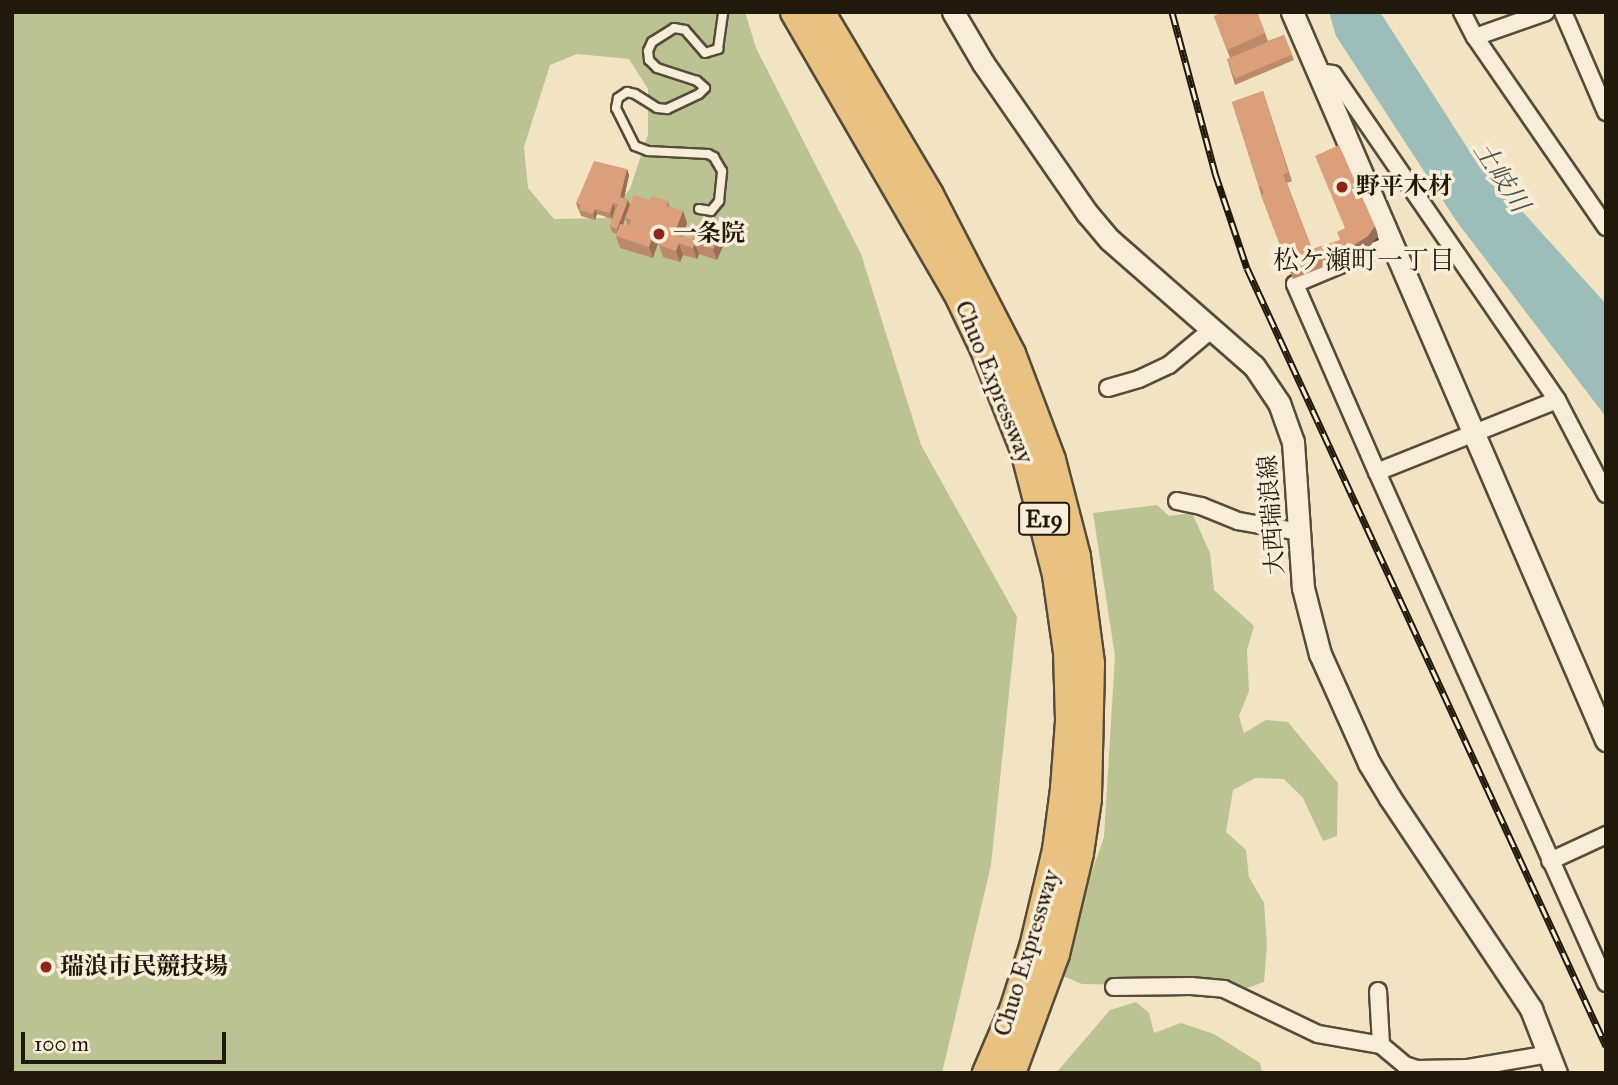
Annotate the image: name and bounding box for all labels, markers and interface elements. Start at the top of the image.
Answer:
water label: 土岐川 [1467,136,1535,218]
place label: 野平木材 [1356,173,1452,201]
marker: 野平木材 [1334,179,1350,195]
place label: 一条院 [673,220,745,248]
marker: 一条院 [651,226,667,242]
district label: 松ケ瀬町一丁目 [1273,245,1455,277]
street label: Chuo Expressway [948,297,1040,467]
street label: 大西瑞浪線 [1253,454,1291,576]
road number: E19 [1018,499,1070,538]
street label: Chuo Expressway [988,866,1066,1040]
place label: 瑞浪市民競技場 [60,953,228,981]
marker: 瑞浪市民競技場 [38,959,54,975]
scale bar [24,1018,229,1062]
text: 100 m [34,1031,89,1057]

